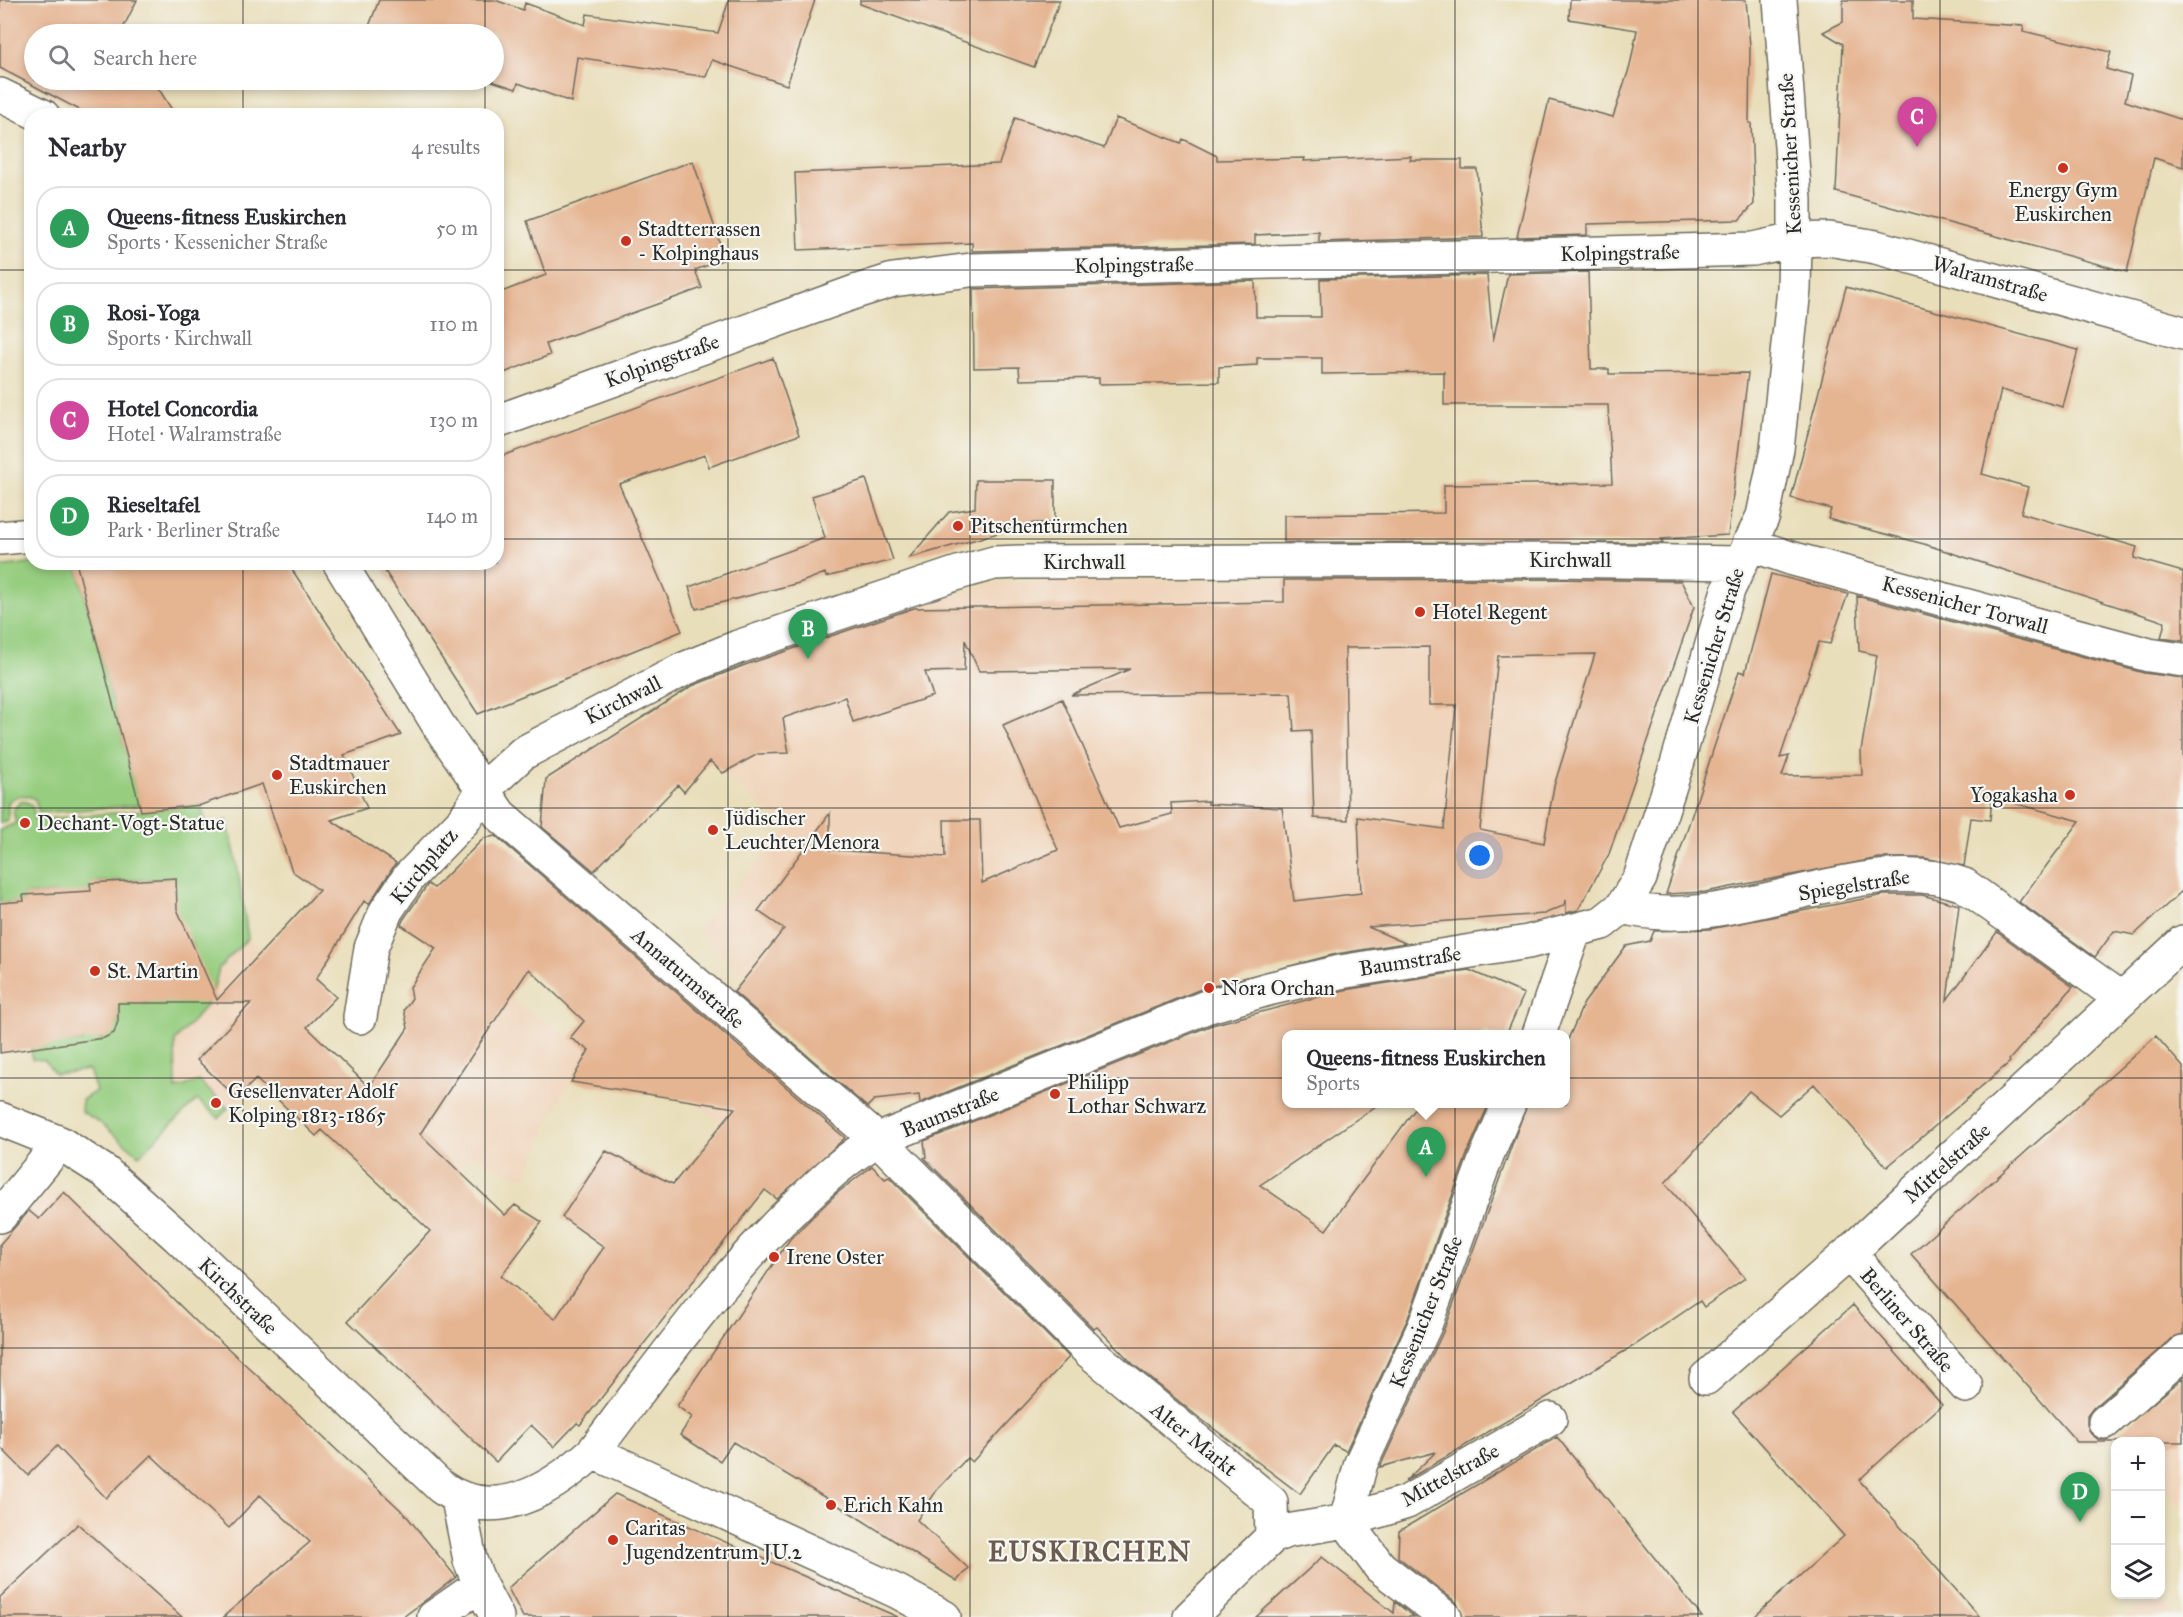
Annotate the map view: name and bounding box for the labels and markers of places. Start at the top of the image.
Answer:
pin: C [1898,98,1936,147]
marker: Energy Gym Euskirchen [2056,161,2070,175]
place label: Energy Gym Euskirchen [2008,177,2118,227]
place label: Stadtterrassen - Kolpinghaus [638,216,761,266]
marker: Stadtterrassen - Kolpinghaus [619,234,633,248]
place label: Pitschentürmchen [970,513,1128,539]
marker: Pitschentürmchen [951,519,965,533]
place label: Hotel Regent [1432,599,1548,625]
marker: Hotel Regent [1413,605,1427,619]
pin: B [788,610,828,659]
place label: Stadtmauer Euskirchen [289,750,390,800]
marker: Stadtmauer Euskirchen [270,768,284,782]
place label: Yogakasha [1970,782,2058,808]
marker: Yogakasha [2063,788,2077,802]
place label: Jüdischer Leuchter/Menora [723,805,880,855]
place label: Dechant-Vogt-Statue [37,810,225,836]
marker: Dechant-Vogt-Statue [18,816,32,830]
marker: Jüdischer Leuchter/Menora [706,823,720,837]
place label: St. Martin [107,958,198,984]
marker: St. Martin [88,964,102,978]
place label: Nora Orchan [1221,975,1335,1001]
marker: Nora Orchan [1202,981,1216,995]
place label: Philipp Lothar Schwarz [1067,1069,1206,1119]
place label: Gesellenvater Adolf Kolping 1813-1865 [228,1078,398,1128]
marker: Philipp Lothar Schwarz [1048,1087,1062,1101]
marker: Gesellenvater Adolf Kolping 1813-1865 [209,1096,223,1110]
pin: A [1406,1128,1446,1177]
place label: Irene Oster [786,1244,884,1270]
marker: Irene Oster [767,1250,781,1264]
pin: D [2060,1472,2100,1522]
place label: Erich Kahn [843,1492,943,1518]
marker: Erich Kahn [824,1498,838,1512]
place label: Caritas Jugendzentrum JU.2 [623,1515,803,1565]
marker: Caritas Jugendzentrum JU.2 [606,1533,620,1547]

